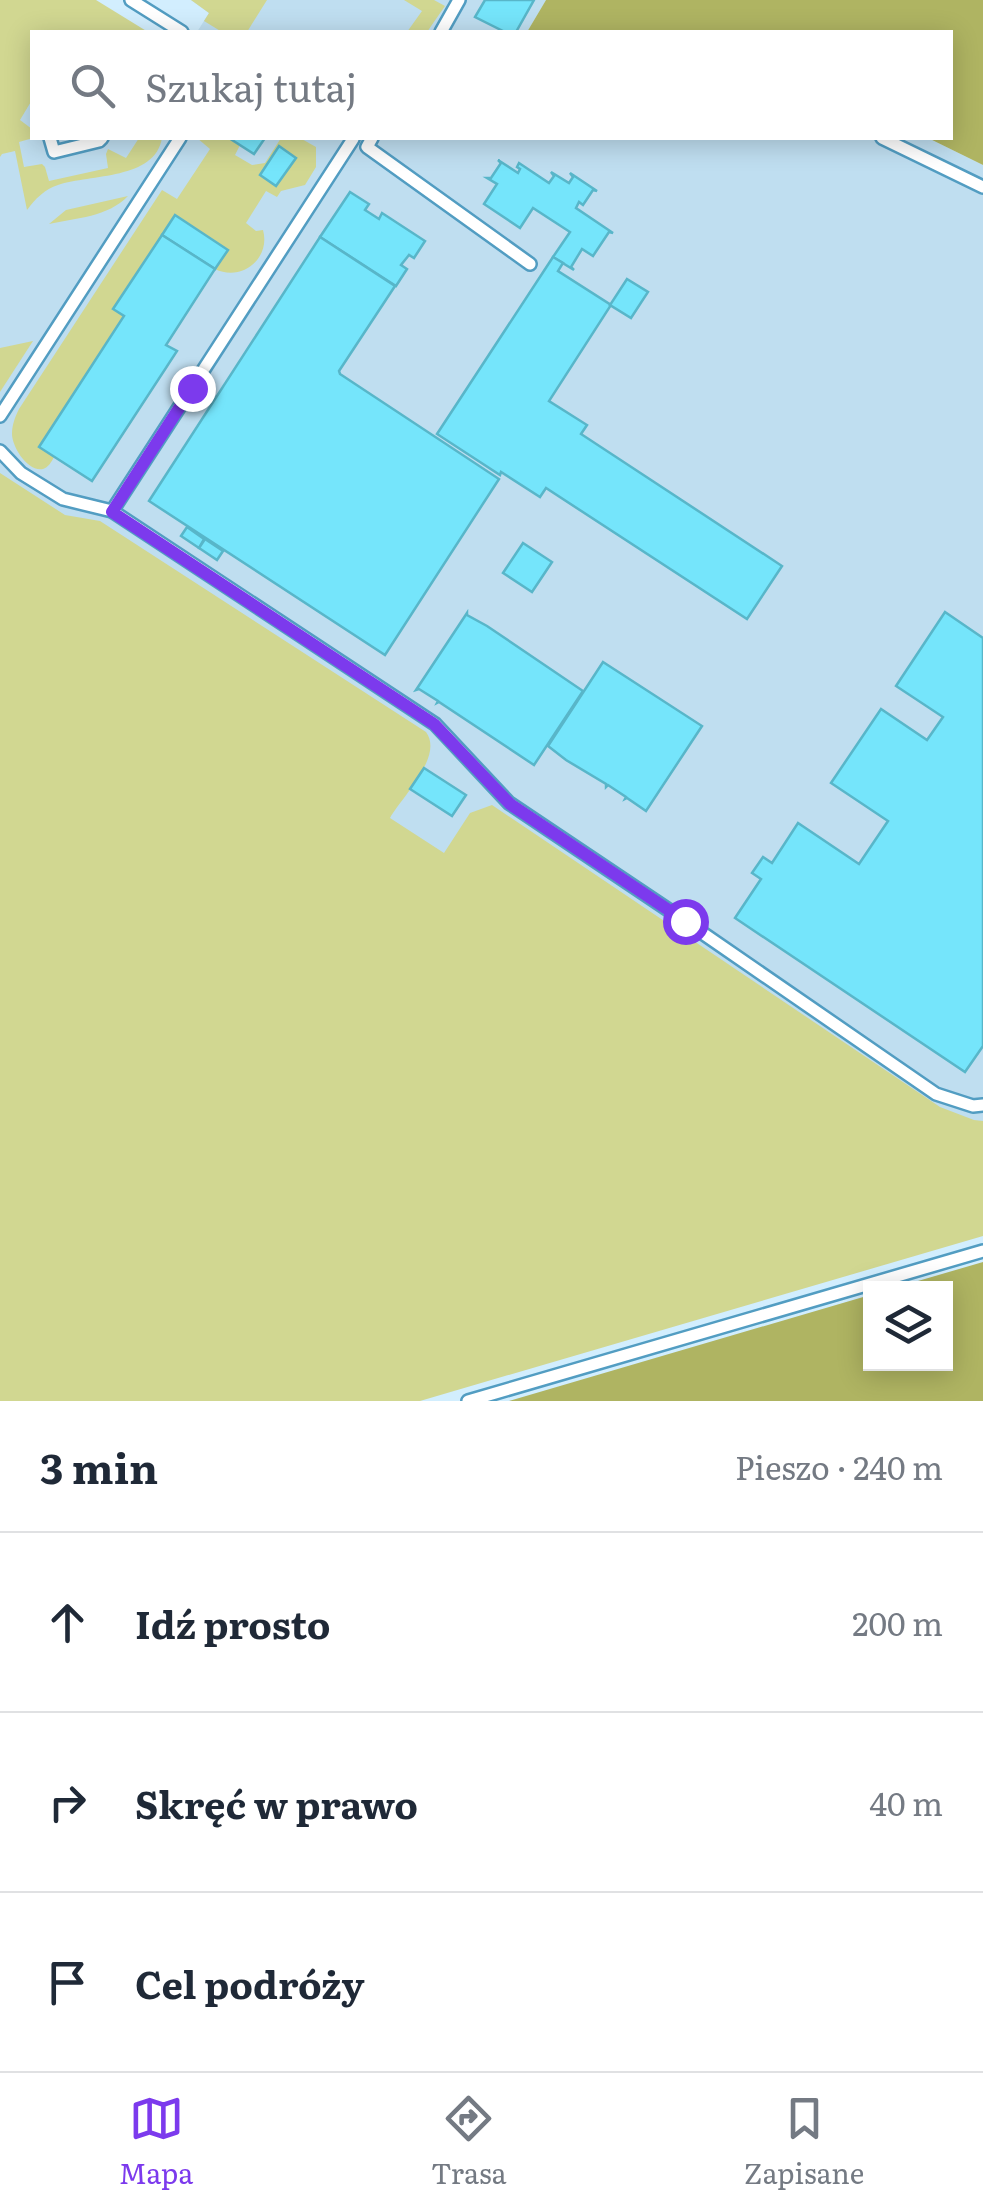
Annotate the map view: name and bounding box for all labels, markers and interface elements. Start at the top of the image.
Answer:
search box [30,30,953,140]
text: Szukaj tutaj [145,57,357,114]
icon: search [65,58,120,113]
route end [170,366,216,412]
route start [663,899,709,945]
map controls [863,1281,953,1371]
button: layers [863,1281,953,1371]
text: 3 min [40,1435,158,1497]
text: Pieszo · 240 m [735,1442,943,1490]
text: Idź prosto [135,1594,331,1651]
icon: ahead [40,1595,95,1650]
text: 200 m [852,1598,943,1646]
text: Skręć w prawo [135,1774,418,1831]
icon: right [40,1775,95,1830]
text: 40 m [869,1778,943,1826]
text: Cel podróży [135,1954,365,2011]
icon: arrive [40,1955,95,2010]
tab: Mapa [119,2091,193,2193]
tab: Trasa [431,2091,507,2193]
tab: Zapisane [744,2091,864,2193]

